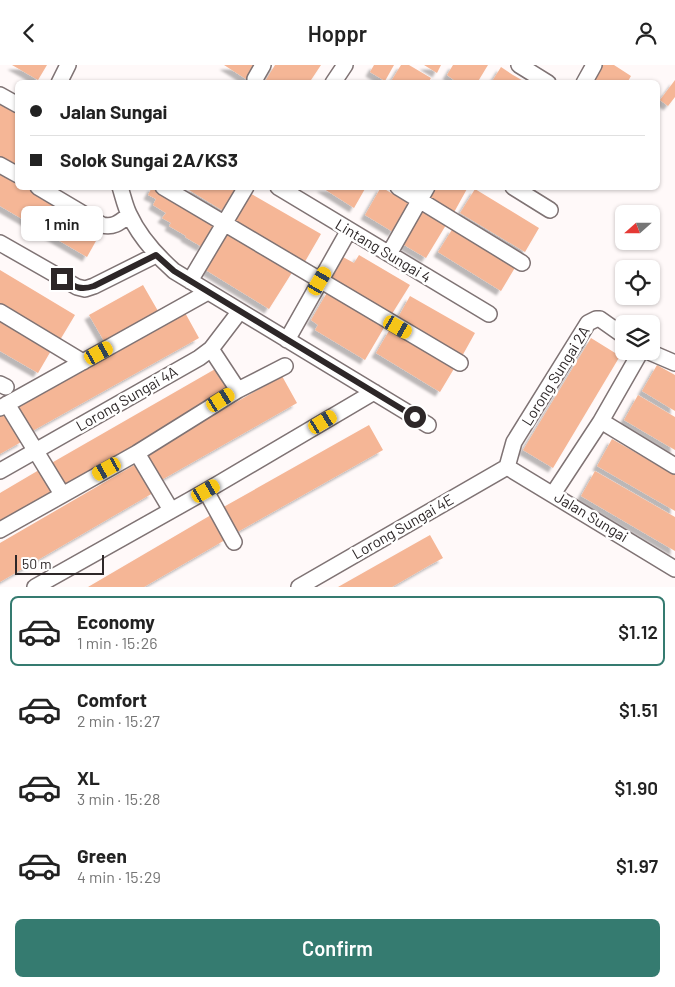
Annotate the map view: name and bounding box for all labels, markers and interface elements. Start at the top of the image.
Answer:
icon: back [15,19,43,47]
icon: person [632,19,660,47]
text: Hoppr [308,20,367,46]
text: Jalan Sungai [60,100,167,123]
text: Solok Sungai 2A/KS3 [60,148,238,171]
north arrow [615,205,660,250]
map controls [615,205,660,360]
callout: 1 min [21,207,103,241]
text: 1 min [45,214,79,233]
street label: Lintang Sungai 4 [332,215,435,286]
button: locate [615,260,660,305]
car [306,264,333,298]
route end [51,268,73,290]
car [381,313,414,341]
button: layers [615,315,660,360]
street label: Lorong Sungai 2A [517,322,593,429]
car [82,339,115,367]
street label: Lorong Sungai 4A [73,362,180,434]
car [204,386,237,414]
route start [404,406,426,428]
car [306,408,339,436]
car [90,455,123,483]
car [189,477,222,505]
street label: Jalan Sungai [551,487,632,545]
street label: Lorong Sungai 4E [349,490,456,562]
scale bar [15,552,104,575]
text: 50 m [22,555,51,572]
icon: car [17,609,62,654]
text: Economy [77,610,155,633]
text: $1.12 [618,620,658,643]
text: 1 min · 15:26 [77,633,158,652]
icon: car [17,687,62,732]
text: Comfort [77,688,147,711]
text: $1.51 [619,698,658,721]
text: 2 min · 15:27 [77,711,160,730]
icon: car [17,765,62,810]
text: XL [77,766,100,789]
text: $1.90 [615,776,658,799]
text: 3 min · 15:28 [77,789,160,808]
icon: car [17,843,62,888]
text: Green [77,844,127,867]
text: $1.97 [616,854,658,877]
text: 4 min · 15:29 [77,867,161,886]
button: Confirm [15,919,660,977]

